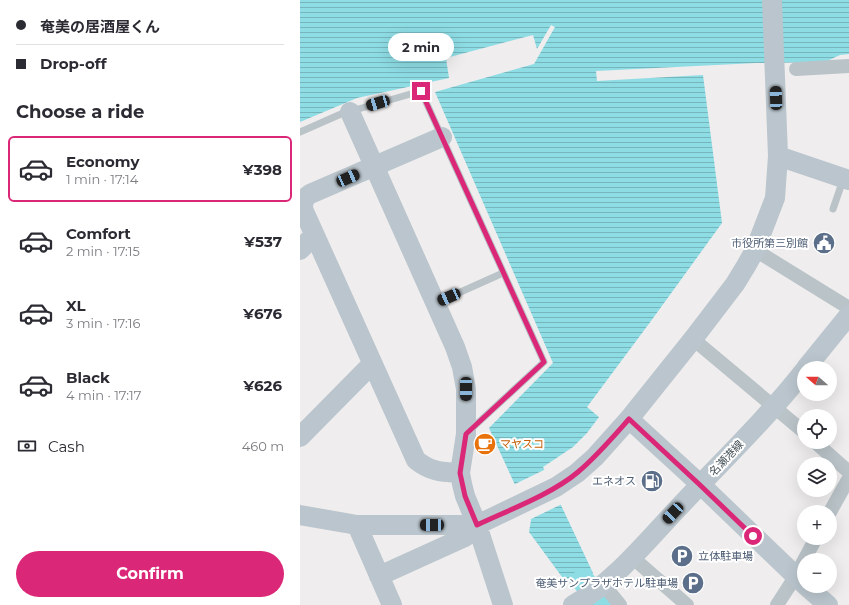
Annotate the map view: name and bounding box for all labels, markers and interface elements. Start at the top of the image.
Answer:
text: 奄美の居酒屋くん [40,17,160,36]
callout: 2 min [388,33,454,61]
text: 2 min [402,39,440,55]
text: Drop-off [40,54,107,73]
route end [412,82,430,100]
car [770,86,782,110]
car [365,94,391,112]
text: Choose a ride [16,101,144,123]
icon: car [18,151,54,187]
text: Economy [66,152,139,171]
text: ¥398 [242,160,282,179]
car [335,168,361,188]
text: 1 min · 17:14 [66,171,138,187]
icon: car [18,223,54,259]
text: Comfort [66,224,131,243]
public building icon: 市役所第三別館 [811,230,837,256]
text: ¥537 [244,232,282,251]
place label: 市役所第三別館 [731,236,808,250]
text: 2 min · 17:15 [66,243,140,259]
car [436,287,462,307]
icon: car [18,295,54,331]
text: XL [66,296,85,315]
text: ¥676 [243,304,282,323]
text: 3 min · 17:16 [66,315,140,331]
north arrow [797,361,837,401]
map controls [797,361,837,593]
icon: car [18,367,54,403]
text: Black [66,368,110,387]
text: ¥626 [243,376,282,395]
car [460,377,472,401]
text: 4 min · 17:17 [66,387,141,403]
button: locate [797,409,837,449]
cafe icon: マヤスコ [472,431,498,457]
icon: cash [16,435,38,457]
text: Cash [48,437,85,456]
place label: マヤスコ [500,437,544,451]
street label: 名瀬港線 [706,437,746,479]
text: 460 m [242,438,284,454]
button: layers [797,457,837,497]
fuel station icon: エネオス [639,468,665,494]
place label: エネオス [592,474,636,488]
car [660,500,686,526]
button: + [797,505,837,545]
car [420,519,444,531]
route start [744,527,762,545]
parking icon: 立体駐車場 [669,543,695,569]
place label: 立体駐車場 [698,549,753,563]
button: Confirm [16,551,284,597]
button: − [797,553,837,593]
parking icon: 奄美サンプラザホテル駐車場 [680,570,706,596]
place label: 奄美サンプラザホテル駐車場 [535,576,678,590]

